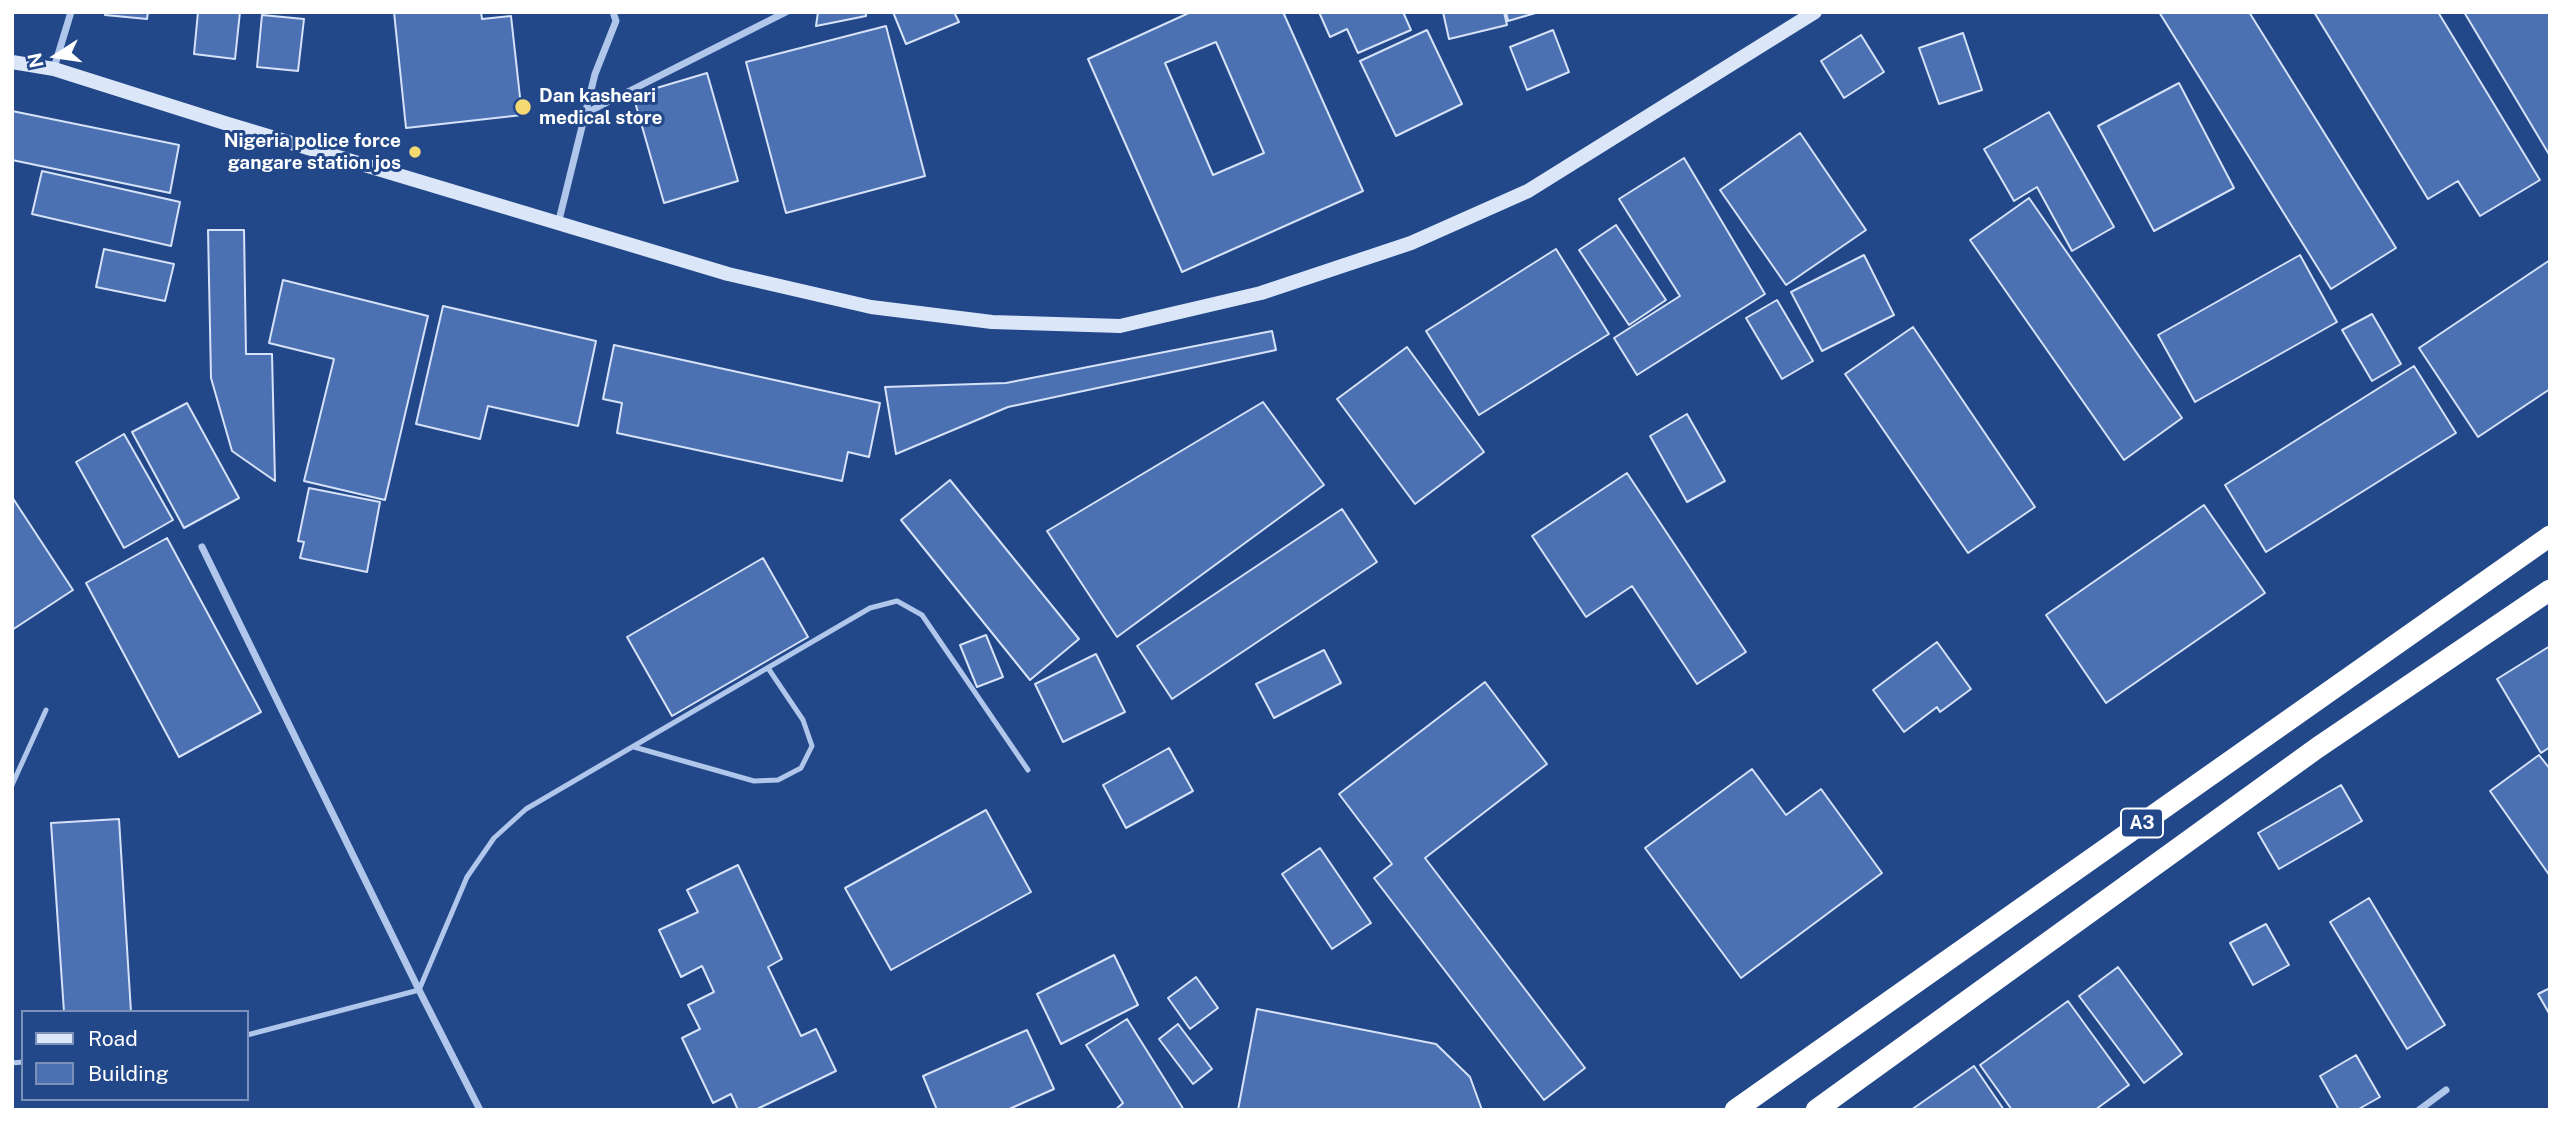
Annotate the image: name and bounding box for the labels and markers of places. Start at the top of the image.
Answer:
place label: Dan kasheari medical store [539,85,663,129]
marker: Dan kasheari medical store [513,97,533,117]
place label: Nigeria police force gangare station jos [224,130,401,174]
marker: Nigeria police force gangare station jos [407,144,423,160]

